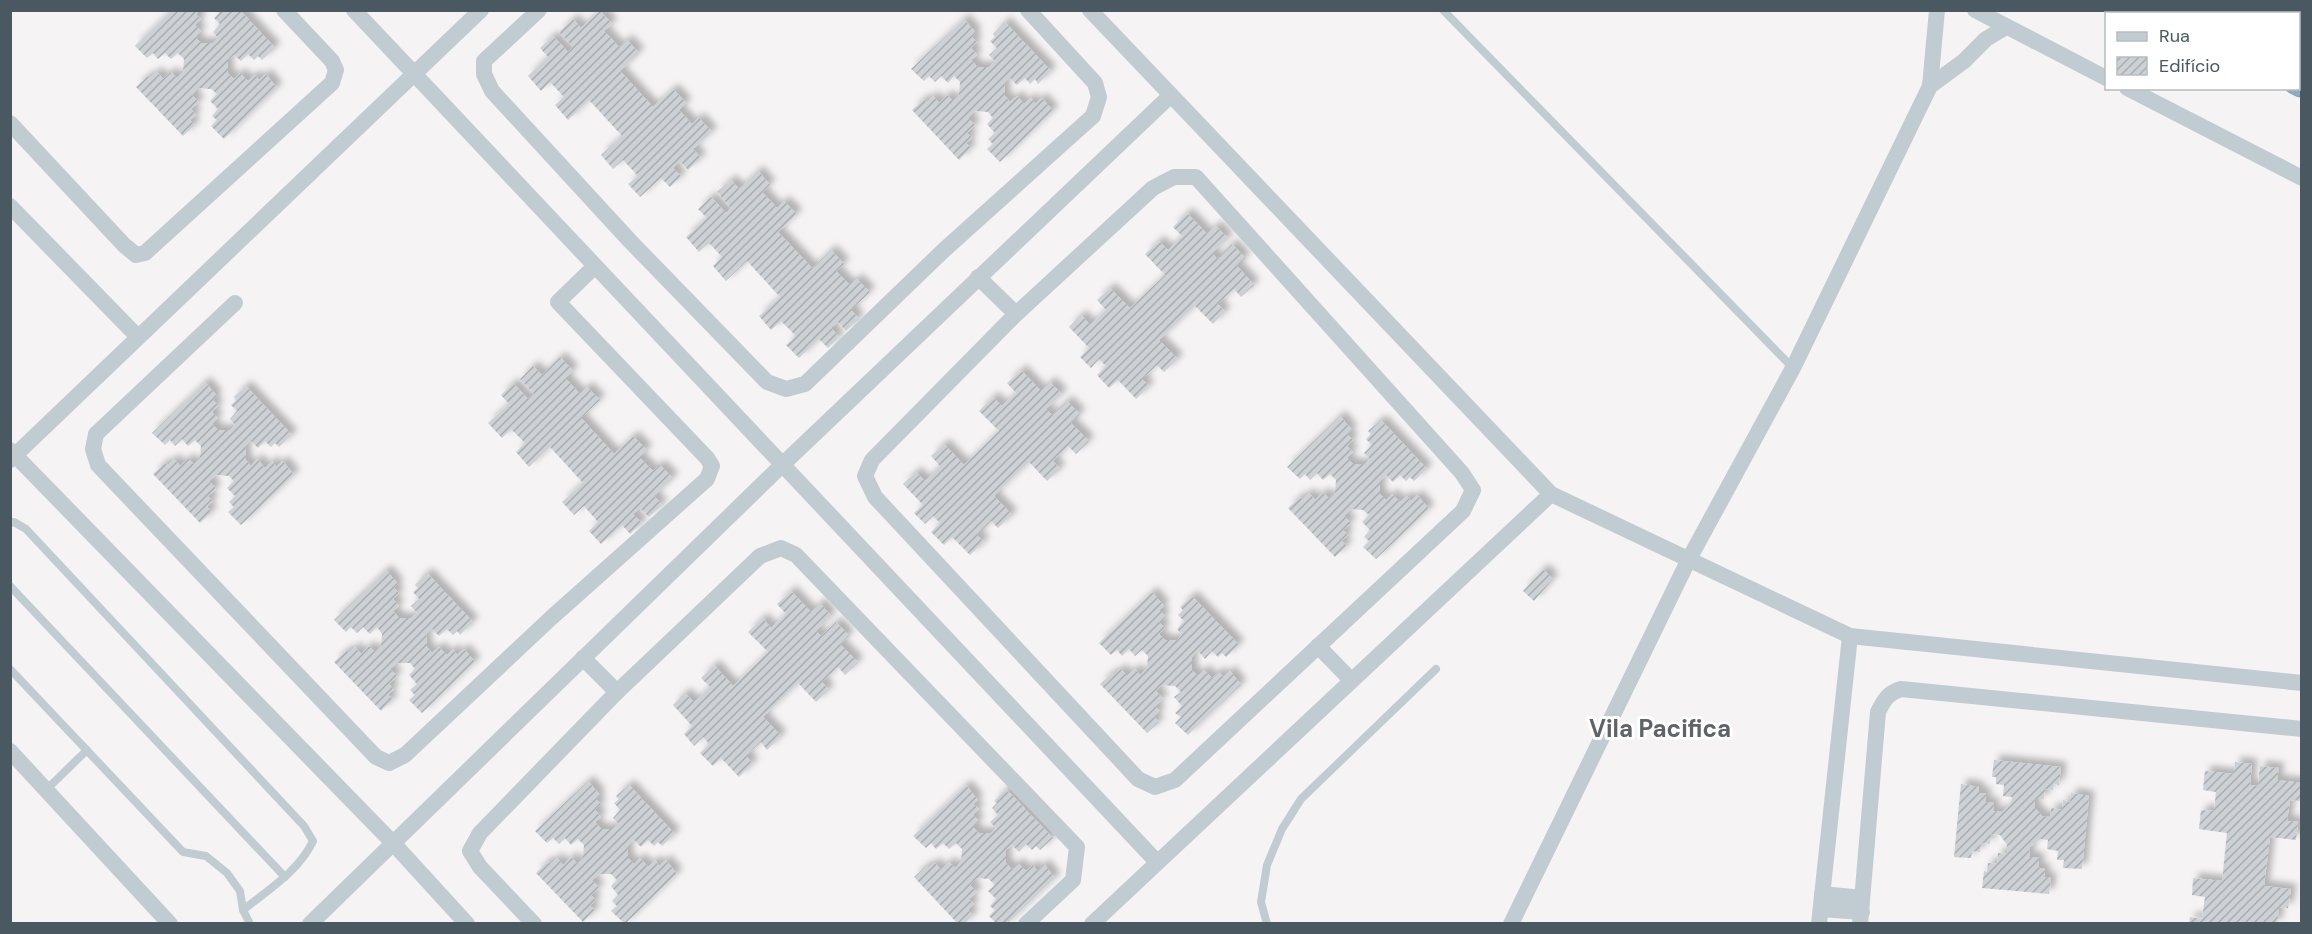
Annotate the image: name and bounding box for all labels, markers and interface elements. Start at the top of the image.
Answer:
legend [2105,12,2300,90]
text: Rua [2159,24,2190,48]
text: Edifício [2159,54,2220,78]
district label: Vila Pacifica [1589,713,1731,744]

